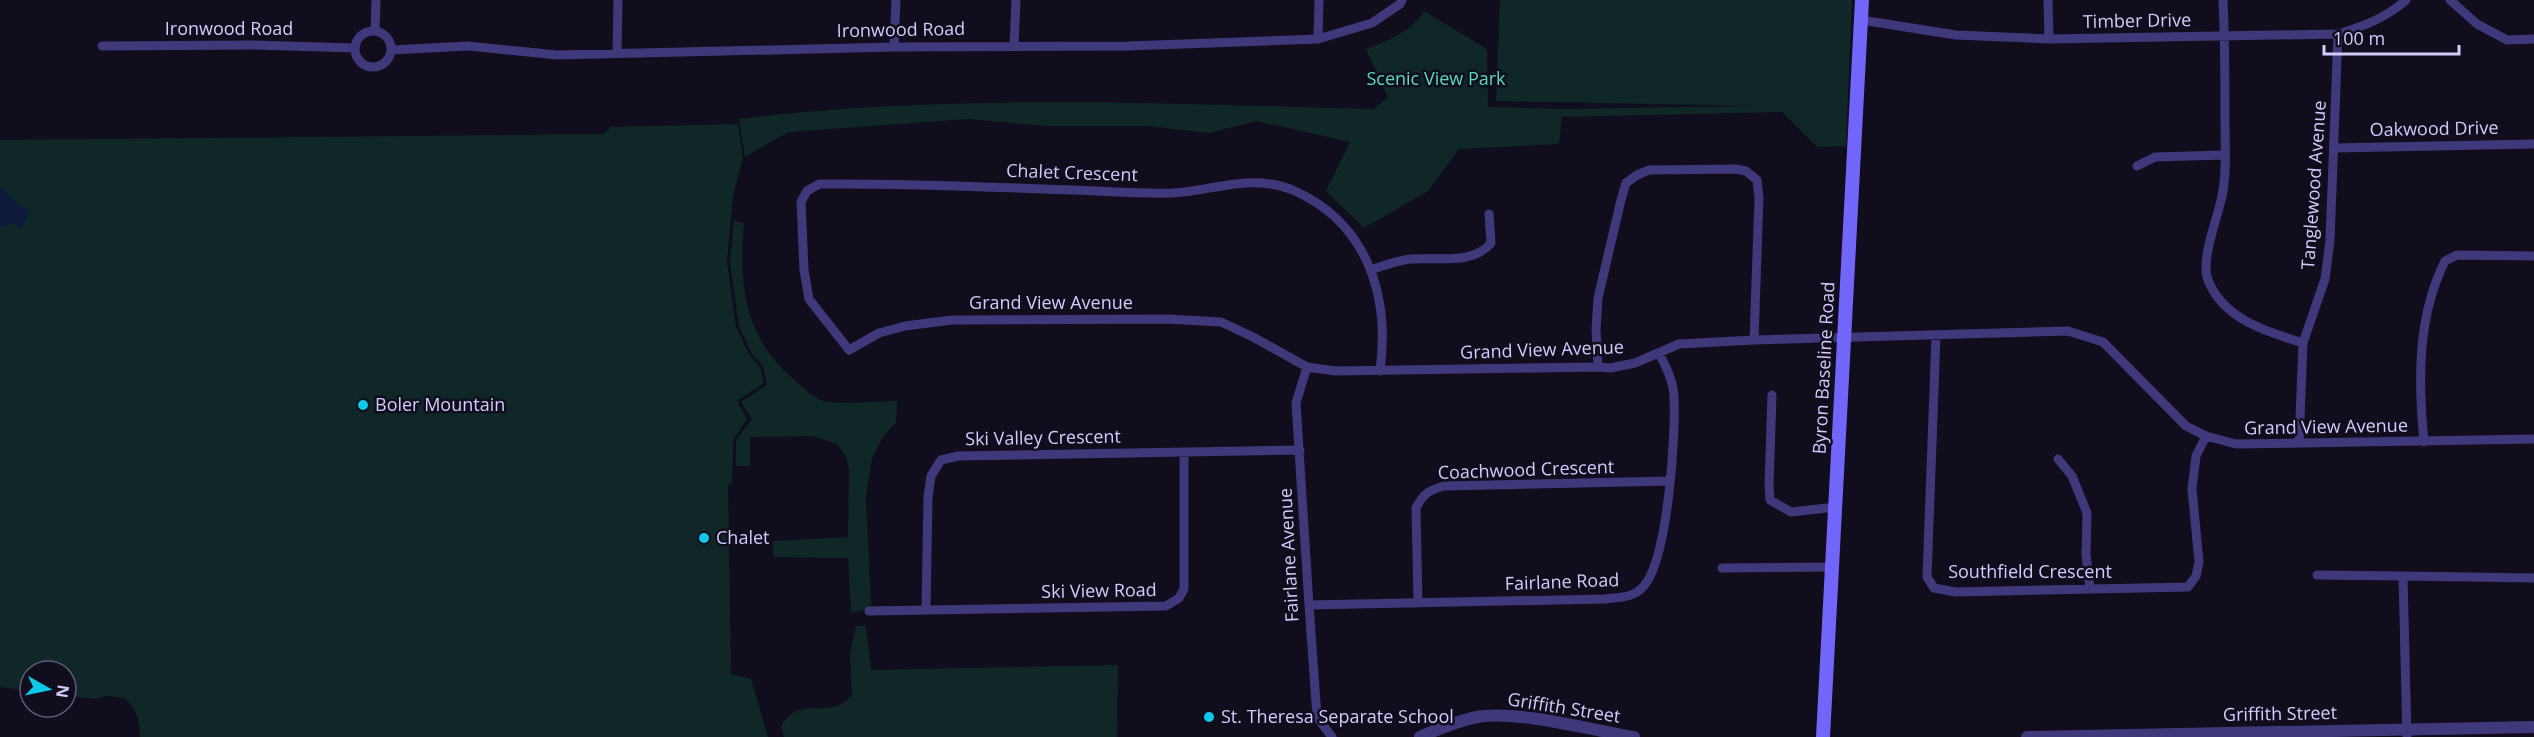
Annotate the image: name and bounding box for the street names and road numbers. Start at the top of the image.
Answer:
street label: Timber Drive [2083,7,2191,33]
street label: Ironwood Road [165,16,293,40]
street label: Ironwood Road [837,16,965,42]
street label: Tanglewood Avenue [2295,100,2331,270]
street label: Oakwood Drive [2369,115,2499,141]
street label: Chalet Crescent [1006,158,1138,186]
street label: Byron Baseline Road [1806,281,1840,455]
street label: Grand View Avenue [969,290,1133,314]
street label: Grand View Avenue [1460,334,1624,364]
street label: Grand View Avenue [2244,413,2408,439]
street label: Ski Valley Crescent [965,424,1121,450]
street label: Coachwood Crescent [1437,454,1615,484]
street label: Fairlane Avenue [1273,487,1303,623]
street label: Southfield Crescent [1948,559,2112,583]
street label: Fairlane Road [1504,567,1620,595]
street label: Ski View Road [1041,577,1157,603]
street label: Griffith Street [1506,686,1622,728]
street label: Griffith Street [2223,700,2337,726]

